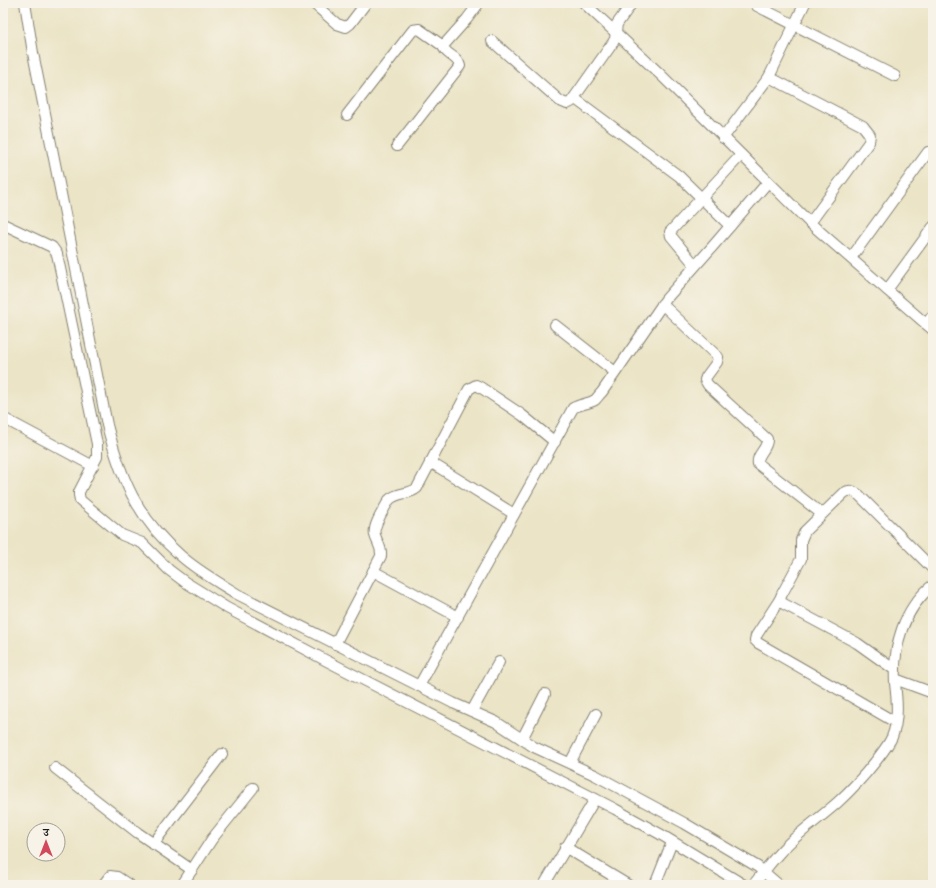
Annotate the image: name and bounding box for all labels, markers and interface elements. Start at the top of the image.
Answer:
north arrow [26,822,66,862]
text: उ [42,825,50,839]

